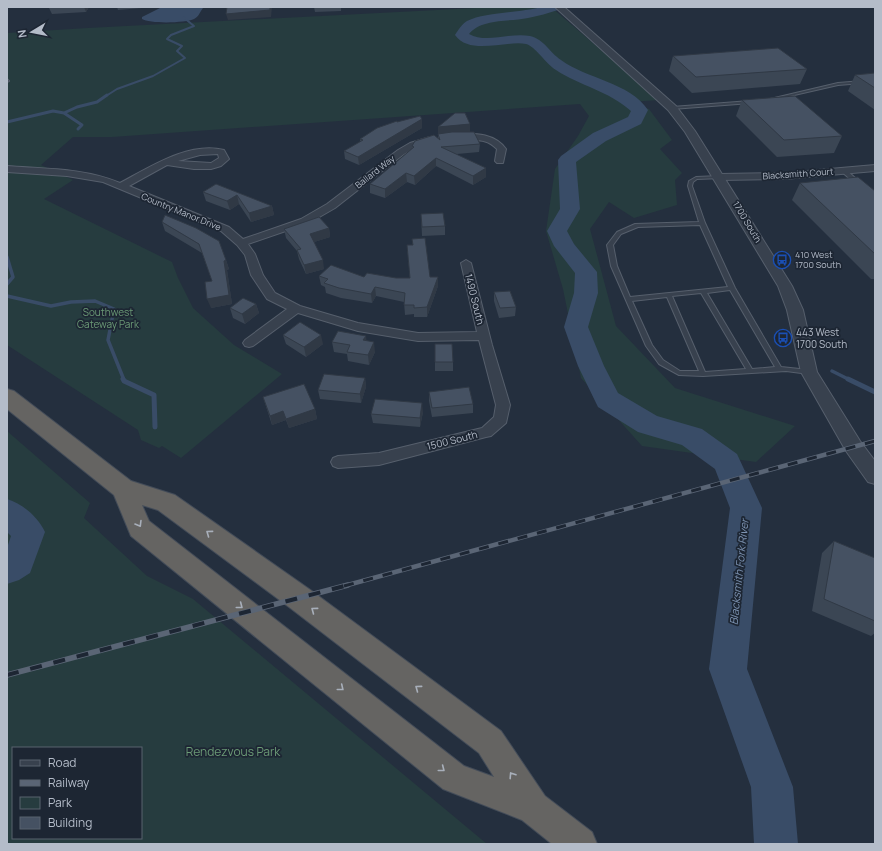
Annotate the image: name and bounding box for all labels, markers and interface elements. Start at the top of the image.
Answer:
north arrow [12,12,52,52]
text: N [14,29,30,39]
street label: Ballard Way [352,152,398,191]
street label: Blacksmith Court [762,165,834,182]
street label: Country Manor Drive [139,190,223,234]
street label: 1700 South [730,199,765,245]
place label: 410 West 1700 South [795,248,841,271]
bus stop icon: 410 West 1700 South [772,250,792,270]
street label: 1490 South [462,272,488,326]
park label: Southwest Gateway Park [77,305,140,331]
place label: 443 West 1700 South [796,325,847,351]
bus stop icon: 443 West 1700 South [773,328,793,348]
street label: 1500 South [425,427,479,453]
water label: Blacksmith Fork River [725,516,752,626]
one-way arrow [135,520,142,527]
one-way arrow [206,530,213,538]
one-way arrow [235,601,242,608]
one-way arrow [312,607,319,614]
one-way arrow [336,683,343,690]
one-way arrow [416,686,423,693]
park label: Rendezvous Park [186,743,281,760]
legend [12,747,142,839]
text: Road [48,754,76,771]
one-way arrow [438,764,445,771]
one-way arrow [509,772,517,779]
text: Railway [48,774,90,791]
text: Park [48,794,73,811]
text: Building [48,814,92,831]

